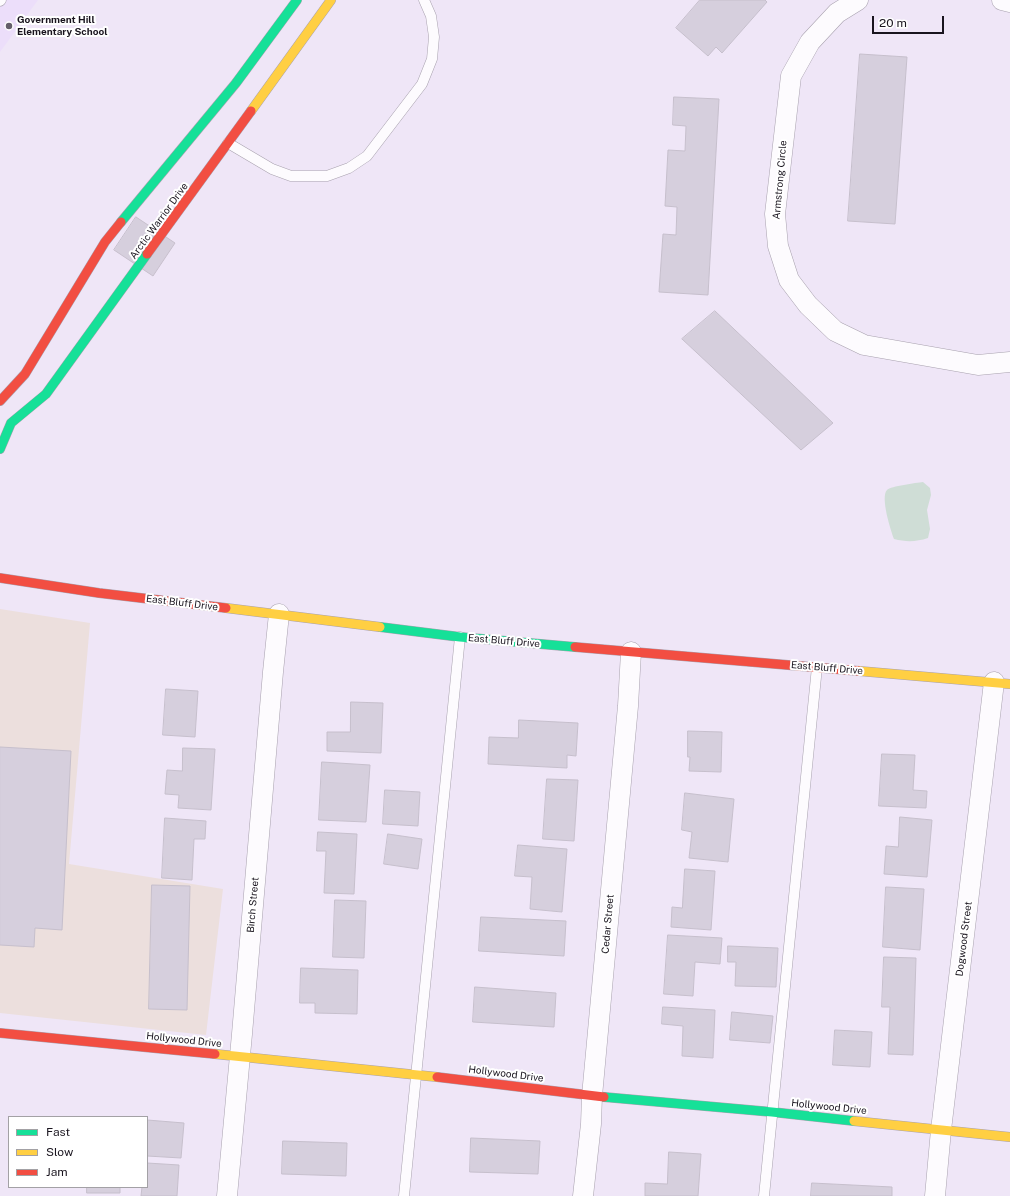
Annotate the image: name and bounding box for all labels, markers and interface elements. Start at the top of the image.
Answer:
scale bar [874,8,946,34]
place label: Government Hill Elementary School [17,14,107,38]
text: 20 m [879,16,907,30]
marker: Government Hill Elementary School [4,21,14,31]
street label: Armstrong Circle [771,140,789,220]
street label: Arctic Warrior Drive [127,181,191,261]
street label: East Bluff Drive [145,593,219,613]
street label: East Bluff Drive [467,632,541,650]
street label: East Bluff Drive [790,659,864,677]
street label: Birch Street [245,877,261,933]
street label: Cedar Street [599,894,617,954]
street label: Dogwood Street [953,901,975,977]
street label: Hollywood Drive [146,1030,222,1050]
street label: Hollywood Drive [468,1063,544,1085]
street label: Hollywood Drive [791,1097,867,1117]
legend [8,1116,148,1188]
text: Fast [46,1125,70,1139]
text: Slow [46,1145,73,1159]
text: Jam [46,1165,68,1179]

